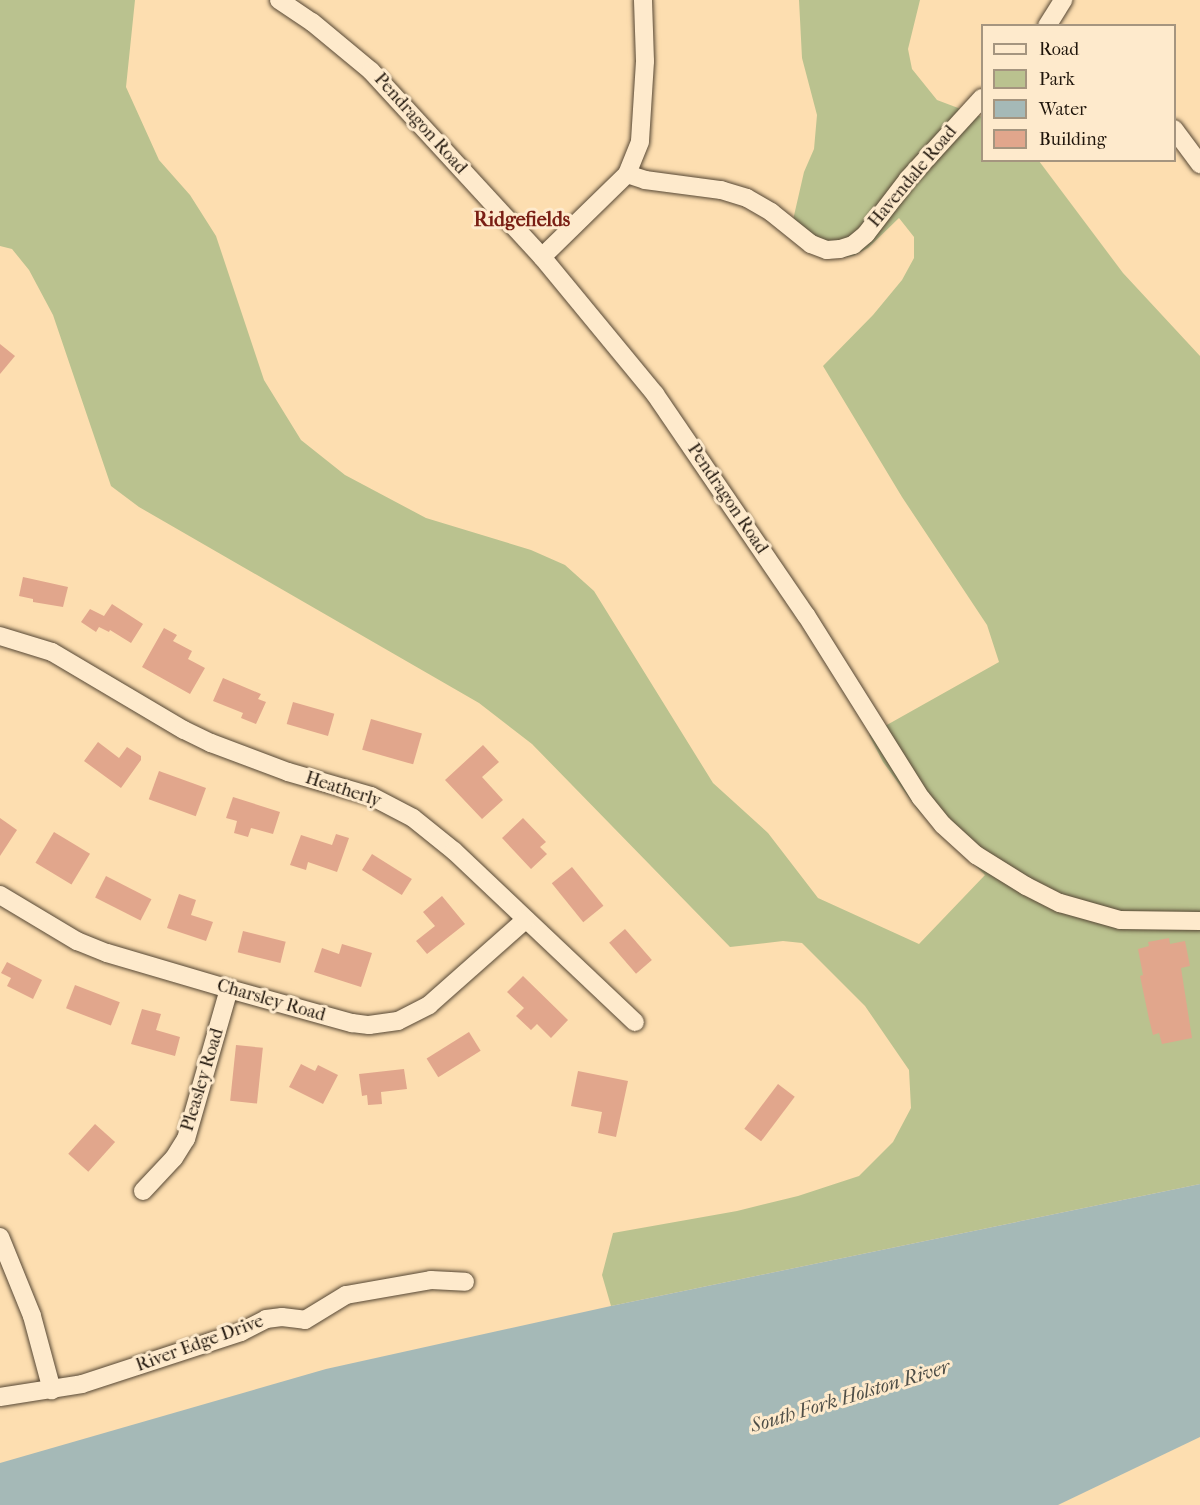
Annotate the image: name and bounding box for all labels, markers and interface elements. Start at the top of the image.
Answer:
legend [981,24,1176,162]
text: Road [1039,39,1079,60]
street label: Pendragon Road [369,69,471,179]
text: Park [1039,69,1075,90]
text: Water [1039,99,1087,120]
street label: Havendale Road [864,122,962,232]
text: Building [1039,129,1106,150]
district label: Ridgefields [474,207,570,231]
street label: Pendragon Road [682,440,772,558]
street label: Heatherly [302,768,384,812]
street label: Charsley Road [214,975,328,1027]
street label: Pleasley Road [177,1026,229,1134]
street label: River Edge Drive [133,1311,267,1377]
water label: South Fork Holston River [747,1354,953,1438]

